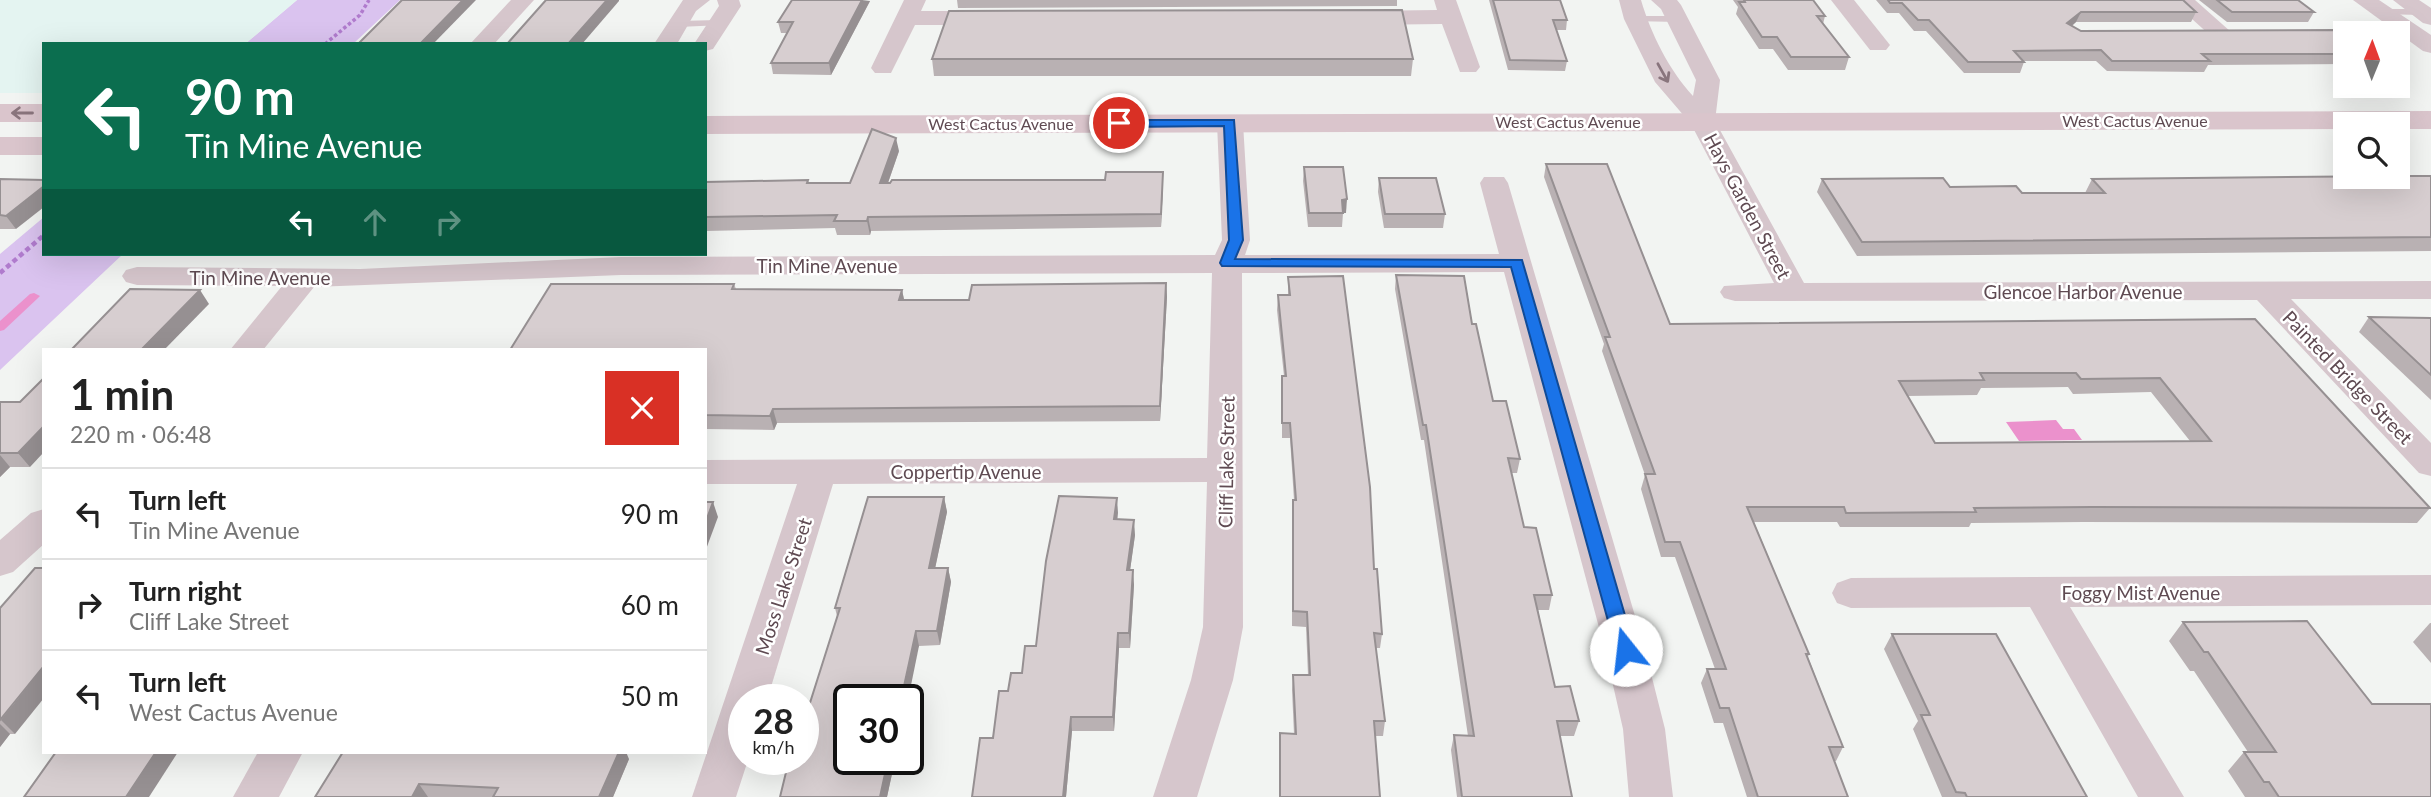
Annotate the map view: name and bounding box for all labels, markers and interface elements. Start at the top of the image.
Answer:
north arrow [2333,21,2410,98]
map controls [2333,21,2410,189]
one-way arrow [1656,63,1670,83]
text: 90 m [185,67,295,125]
icon: left [70,70,161,161]
pin [1089,93,1149,153]
icon: arrive [1100,104,1138,142]
one-way arrow [11,106,34,120]
street label: West Cactus Avenue [2062,111,2208,130]
street label: West Cactus Avenue [1495,112,1641,131]
button: search [2333,112,2410,189]
street label: West Cactus Avenue [928,114,1074,133]
text: Tin Mine Avenue [185,126,423,165]
street label: Hays Garden Street [1700,129,1796,283]
icon: left [283,203,321,241]
icon: ahead [356,203,394,241]
icon: right [429,203,467,241]
street label: Tin Mine Avenue [756,254,898,277]
street label: Tin Mine Avenue [189,266,331,289]
street label: Glencoe Harbor Avenue [1983,280,2183,303]
street label: Painted Bridge Street [2278,305,2418,449]
text: 1 min [70,369,174,419]
button: close [605,371,679,445]
street label: Cliff Lake Street [1213,396,1239,528]
text: 220 m · 06:48 [70,420,212,448]
street label: Coppertip Avenue [890,460,1042,483]
text: Turn left [129,484,226,516]
icon: left [70,495,108,533]
text: 90 m [621,498,679,530]
street label: Moss Lake Street [750,514,816,657]
text: Tin Mine Avenue [129,516,300,544]
text: Turn right [129,575,242,607]
street label: Foggy Mist Avenue [2062,581,2220,604]
icon: right [70,586,108,624]
text: 60 m [621,589,679,621]
text: Cliff Lake Street [129,607,289,635]
position arrow [1589,613,1663,687]
text: Turn left [129,666,226,698]
icon: left [70,677,108,715]
text: 50 m [621,680,679,712]
speed limit sign: 30 [833,684,924,775]
text: West Cactus Avenue [129,698,338,726]
text: 28 [753,699,794,741]
text: km/h [752,736,795,758]

